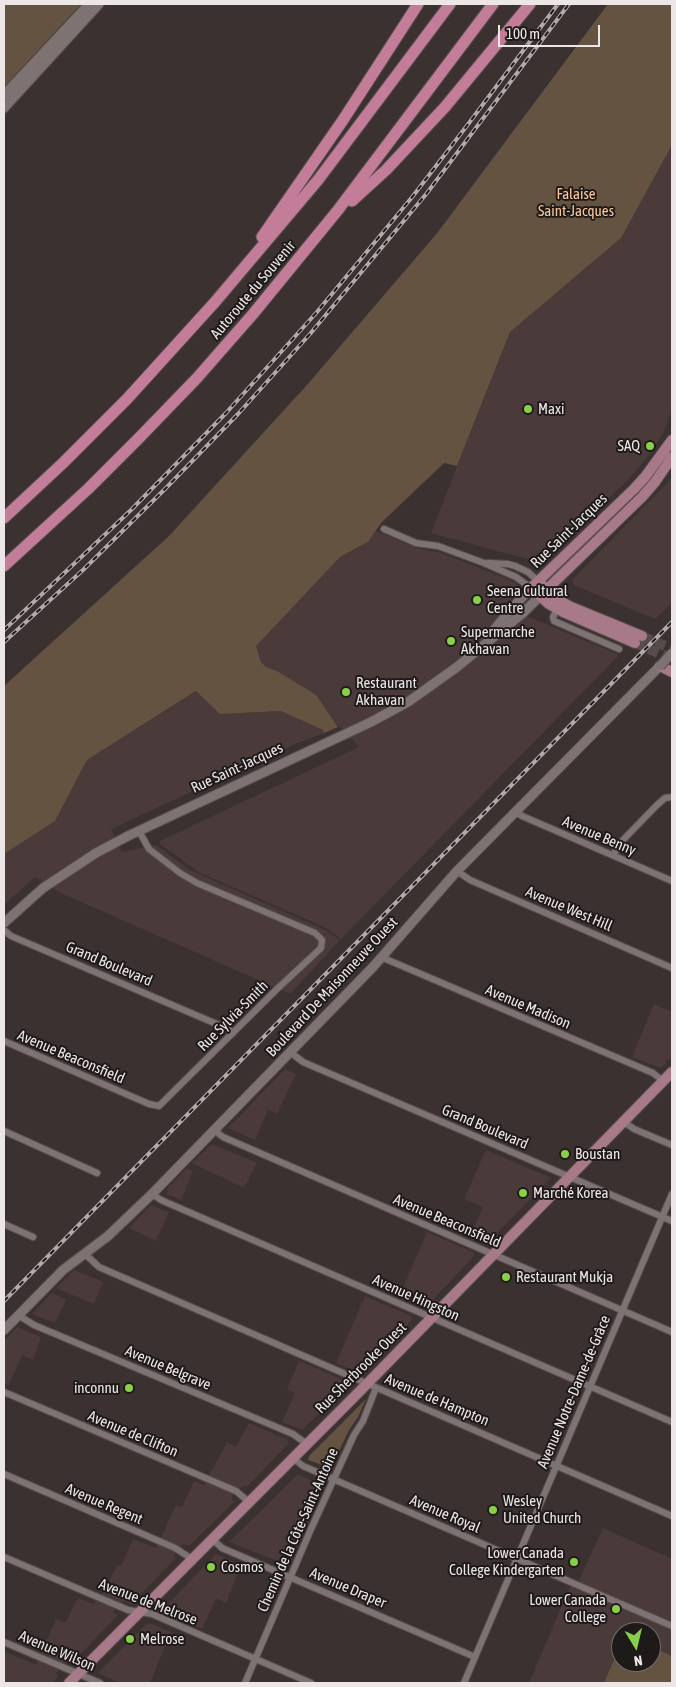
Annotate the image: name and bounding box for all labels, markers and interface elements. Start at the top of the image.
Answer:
scale bar [501,15,604,47]
text: 100 m [506,25,540,42]
park label: Falaise Saint-Jacques [538,185,614,220]
street label: Autoroute du Souvenir [207,237,299,343]
place label: Maxi [538,400,565,418]
marker: Maxi [522,403,534,415]
place label: SAQ [618,437,640,455]
marker: SAQ [644,440,656,452]
street label: Rue Saint-Jacques [527,490,611,572]
place label: Seena Cultural Centre [487,582,568,617]
marker: Seena Cultural Centre [471,594,483,606]
place label: Supermarche Akhavan [461,623,535,658]
marker: Supermarche Akhavan [445,635,457,647]
place label: Restaurant Akhavan [356,674,417,709]
marker: Restaurant Akhavan [340,686,352,698]
street label: Rue Saint-Jacques [188,739,286,797]
street label: Avenue Benny [559,812,639,860]
street label: Avenue West Hill [523,883,615,935]
street label: Boulevard De Maisonneuve Ouest [263,913,401,1061]
street label: Grand Boulevard [63,938,155,990]
street label: Rue Sylvia-Smith [194,977,272,1055]
street label: Avenue Madison [483,981,573,1033]
street label: Avenue Beaconsfield [15,1026,127,1088]
street label: Grand Boulevard [439,1101,531,1153]
place label: Boustan [575,1145,620,1163]
marker: Boustan [559,1148,571,1160]
place label: Marché Korea [533,1184,608,1202]
marker: Marché Korea [517,1187,529,1199]
street label: Avenue Beaconsfield [391,1190,503,1252]
place label: Restaurant Mukja [516,1268,613,1286]
street label: Avenue Hingston [370,1271,462,1325]
marker: Restaurant Mukja [500,1271,512,1283]
street label: Avenue Notre-Dame-de-Grâce [534,1313,614,1471]
street label: Rue Sherbrooke Ouest [312,1319,410,1417]
street label: Avenue Belgrave [122,1342,214,1394]
street label: Avenue de Hampton [382,1370,492,1430]
place label: inconnu [74,1379,119,1397]
marker: inconnu [123,1382,135,1394]
street label: Avenue de Clifton [85,1407,181,1461]
street label: Chemin de la Côte-Saint-Antoine [254,1445,342,1615]
street label: Avenue Regent [63,1480,145,1528]
street label: Avenue Royal [407,1491,483,1537]
place label: Wesley United Church [503,1492,581,1527]
marker: Wesley United Church [487,1504,499,1516]
place label: Lower Canada College Kindergarten [449,1544,564,1579]
marker: Lower Canada College Kindergarten [568,1556,580,1568]
place label: Cosmos [221,1558,263,1576]
marker: Cosmos [205,1561,217,1573]
street label: Avenue Draper [307,1564,389,1612]
street label: Avenue de Melrose [96,1575,200,1629]
place label: Lower Canada College [529,1591,606,1626]
marker: Lower Canada College [610,1603,622,1615]
north arrow [611,1622,661,1672]
street label: Avenue Wilson [16,1627,98,1675]
place label: Melrose [140,1630,184,1648]
marker: Melrose [124,1633,136,1645]
text: N [633,1652,644,1669]

